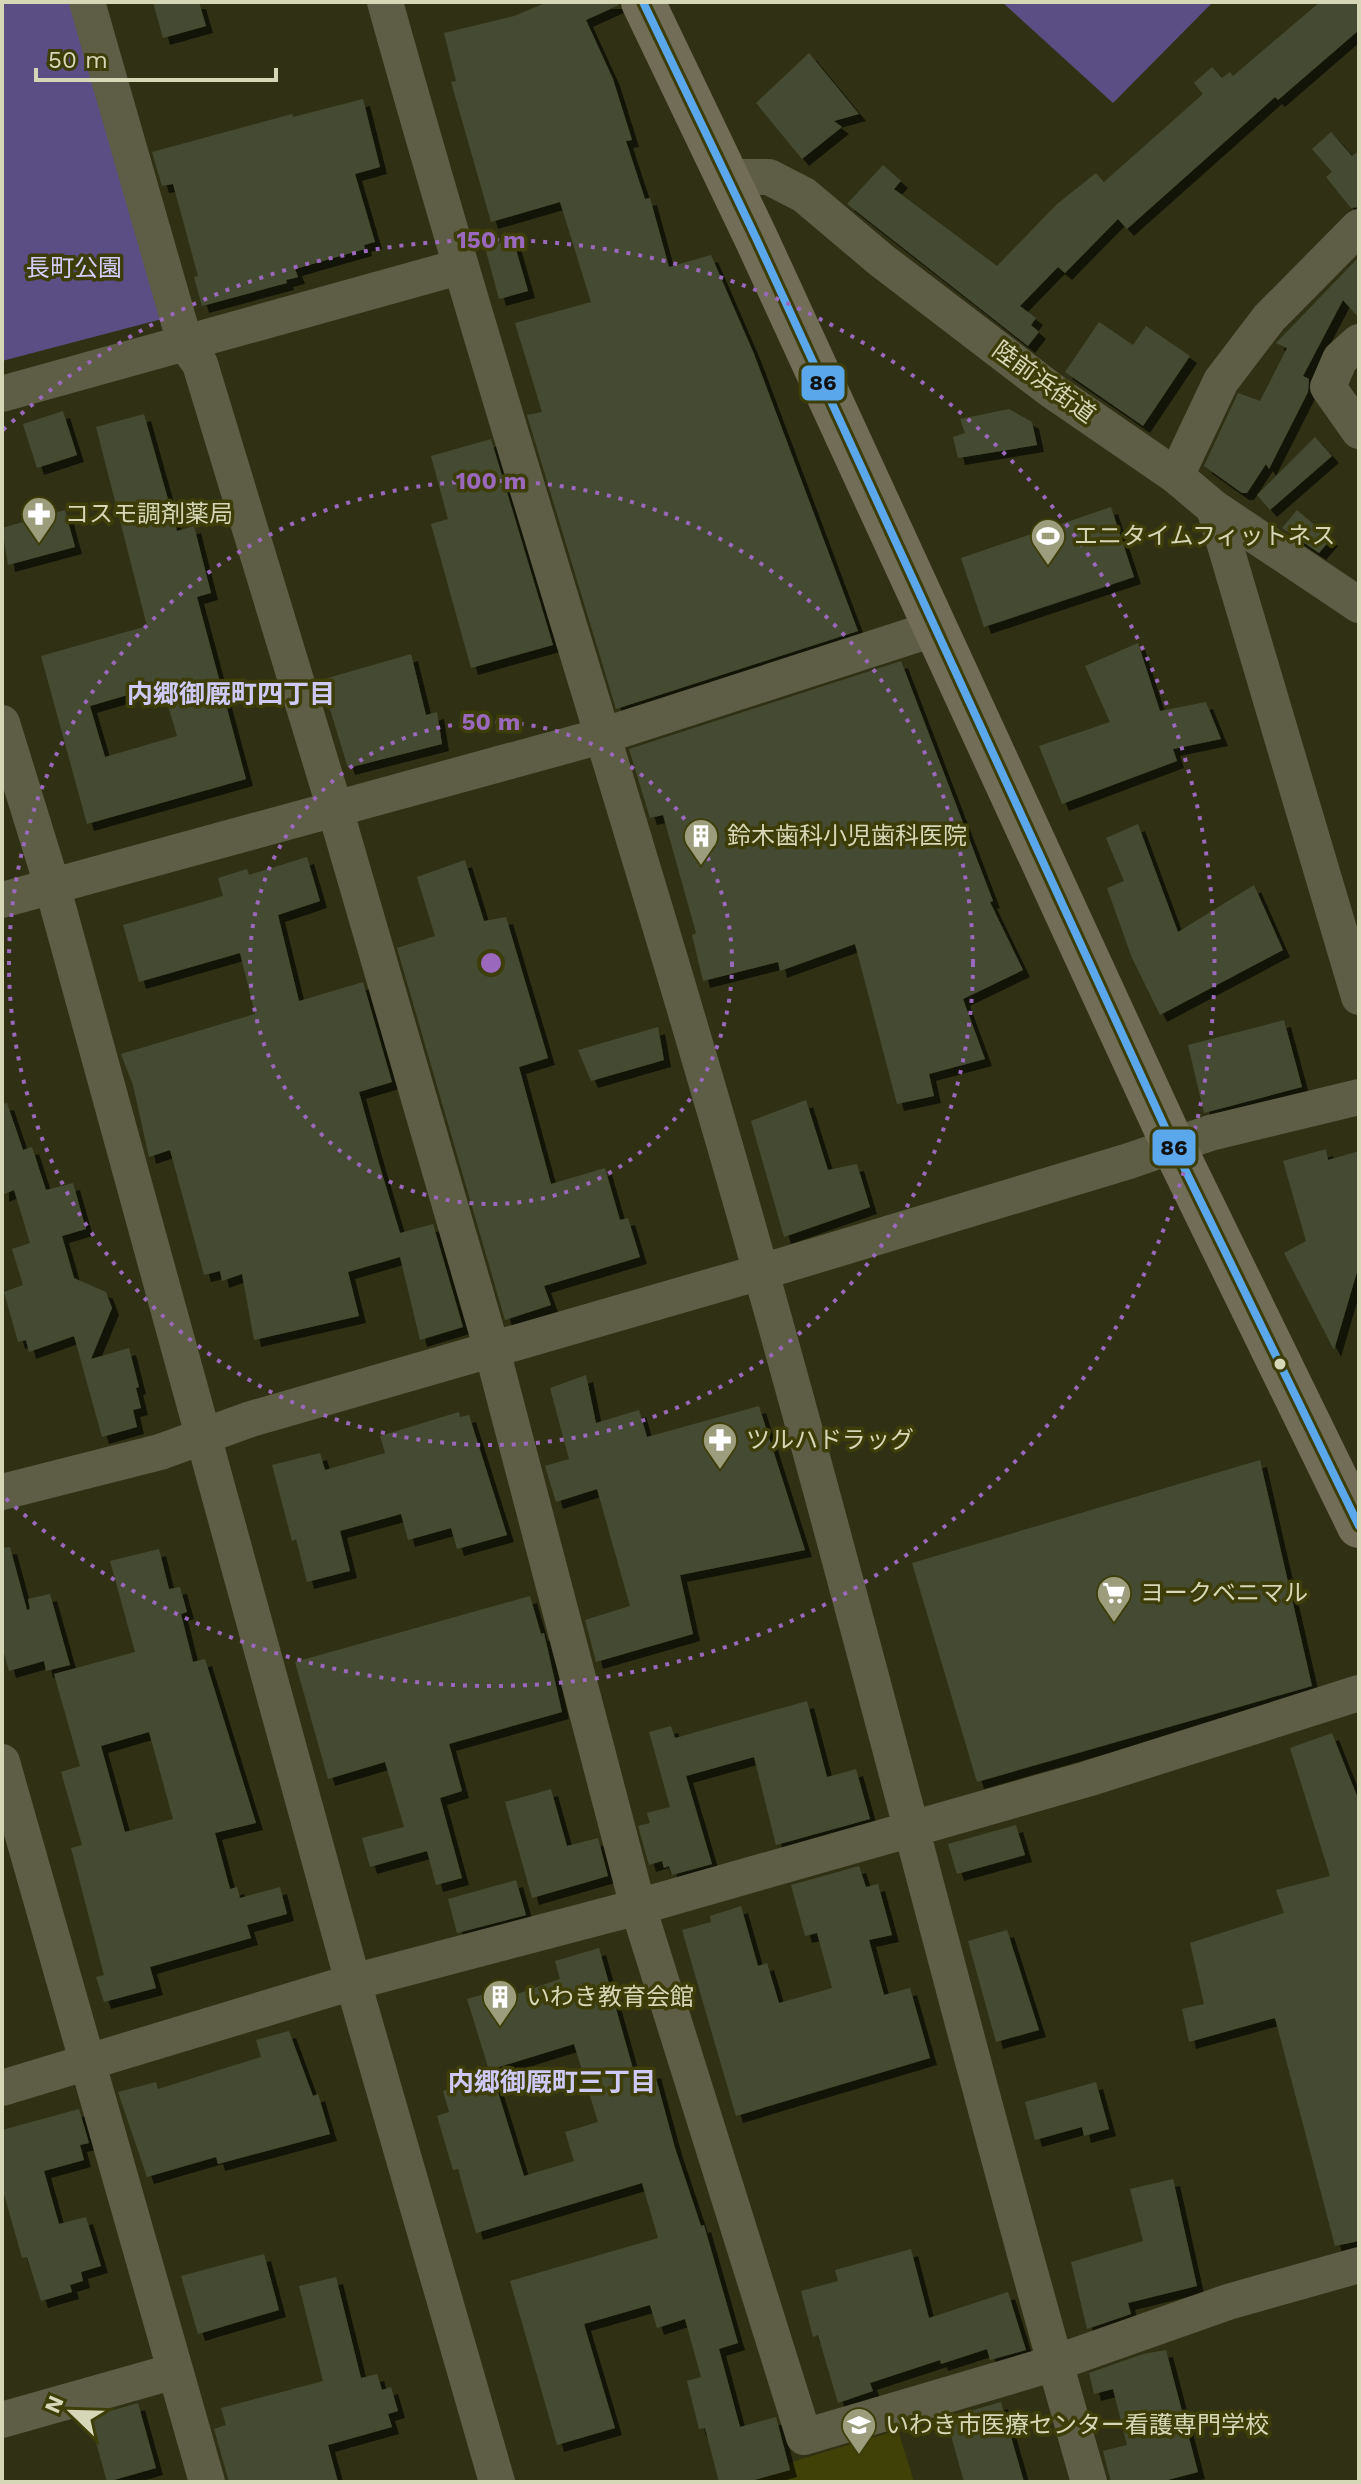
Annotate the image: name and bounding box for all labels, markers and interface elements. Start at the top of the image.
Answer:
scale bar [36,32,276,82]
text: 50 m [48,46,108,74]
text: 150 m [456,226,526,254]
park label: 長町公園 [26,254,122,282]
street label: 陸前浜街道 [987,335,1101,429]
line badge: 86 [800,364,846,402]
text: 86 [809,370,837,395]
text: 100 m [456,467,526,495]
pharmacy icon: コスモ調剤薬局 [20,495,58,545]
place label: コスモ調剤薬局 [65,500,233,528]
sports icon: エニタイムフィットネス [1029,517,1067,567]
place label: エニタイムフィットネス [1074,522,1336,550]
district label: 内郷御厩町四丁目 [127,679,335,709]
text: 50 m [462,708,520,736]
building icon: 鈴木歯科小児歯科医院 [682,817,720,867]
place label: 鈴木歯科小児歯科医院 [727,822,967,850]
centre of rings [477,949,505,977]
line badge: 86 [1151,1128,1197,1167]
text: 86 [1160,1135,1188,1160]
unlabelled marker [1272,1356,1288,1372]
pharmacy icon: ツルハドラッグ [701,1421,739,1471]
place label: ツルハドラッグ [746,1426,914,1454]
supermarket icon: ヨークベニマル [1095,1574,1133,1624]
place label: ヨークベニマル [1140,1579,1308,1607]
building icon: いわき教育会館 [481,1978,519,2028]
place label: いわき教育会館 [526,1983,694,2011]
district label: 内郷御厩町三丁目 [448,2067,656,2097]
north arrow [32,2372,112,2452]
text: N [39,2392,69,2417]
school or university icon: いわき市医療センター看護専門学校 [840,2406,878,2456]
place label: いわき市医療センター看護専門学校 [885,2411,1269,2439]

